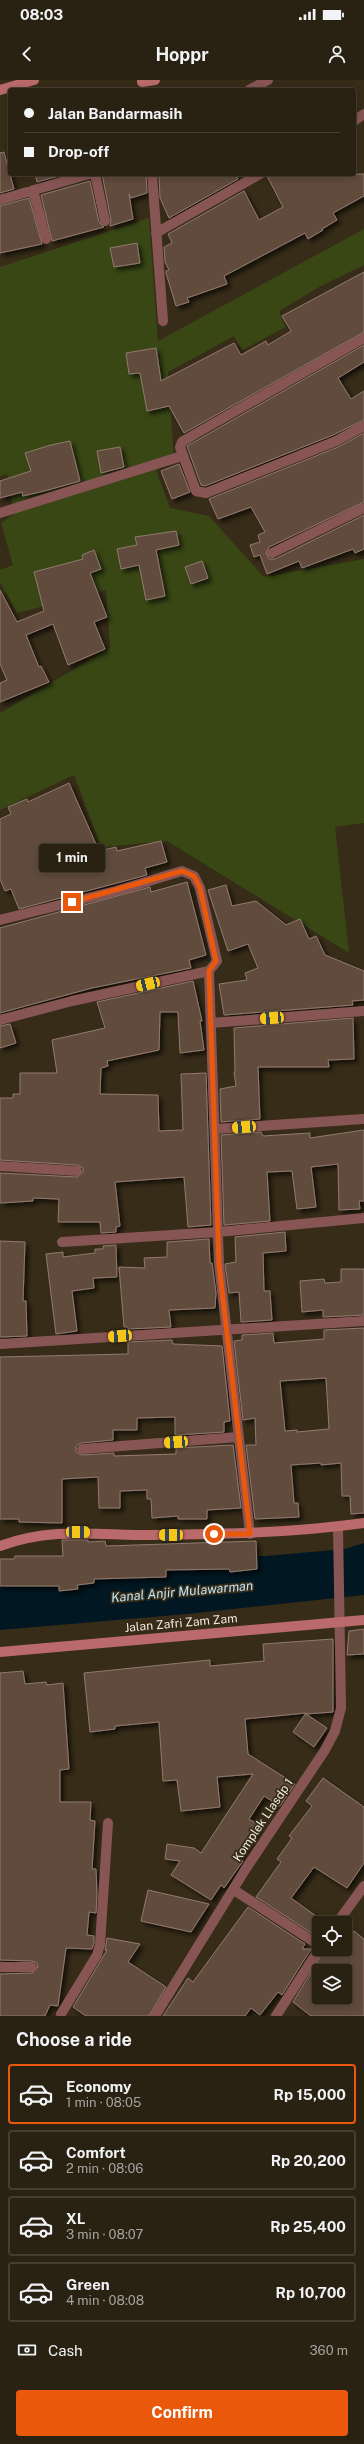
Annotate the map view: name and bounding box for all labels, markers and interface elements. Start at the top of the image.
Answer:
text: 08:03 [20,6,63,23]
icon: back [16,43,38,65]
icon: person [326,43,348,65]
text: Hoppr [155,44,209,65]
text: Jalan Bandarmasih [48,105,182,122]
text: Drop-off [48,143,109,160]
callout: 1 min [39,844,105,872]
text: 1 min [56,850,88,865]
route end [63,893,81,911]
car [135,975,161,993]
car [260,1011,284,1025]
car [232,1120,256,1134]
car [108,1329,132,1343]
car [164,1435,188,1449]
route start [205,1525,223,1543]
car [66,1526,90,1538]
car [159,1529,183,1541]
water label: Kanal Anjir Mulawarman [110,1578,254,1605]
street label: Jalan Zafri Zam Zam [124,1611,238,1635]
street label: Komplek Llasdp 1 [230,1776,296,1864]
map controls [312,1916,352,2004]
button: locate [312,1916,352,1956]
button: layers [312,1964,352,2004]
text: Choose a ride [16,2029,132,2050]
icon: car [18,2076,54,2112]
text: Economy [66,2078,131,2095]
text: Rp 15,000 [274,2086,346,2103]
text: 1 min · 08:05 [66,2095,141,2110]
icon: car [18,2142,54,2178]
text: Comfort [66,2144,126,2161]
text: Rp 20,200 [271,2152,346,2169]
text: 2 min · 08:06 [66,2161,143,2176]
icon: car [18,2208,54,2244]
text: XL [66,2210,85,2227]
text: Rp 25,400 [270,2218,346,2235]
text: 3 min · 08:07 [66,2227,143,2242]
icon: car [18,2274,54,2310]
text: Green [66,2276,110,2293]
text: Rp 10,700 [276,2284,346,2301]
text: 4 min · 08:08 [66,2293,144,2308]
icon: cash [16,2339,38,2361]
text: Cash [48,2342,83,2359]
text: 360 m [310,2343,348,2358]
button: Confirm [16,2390,348,2436]

